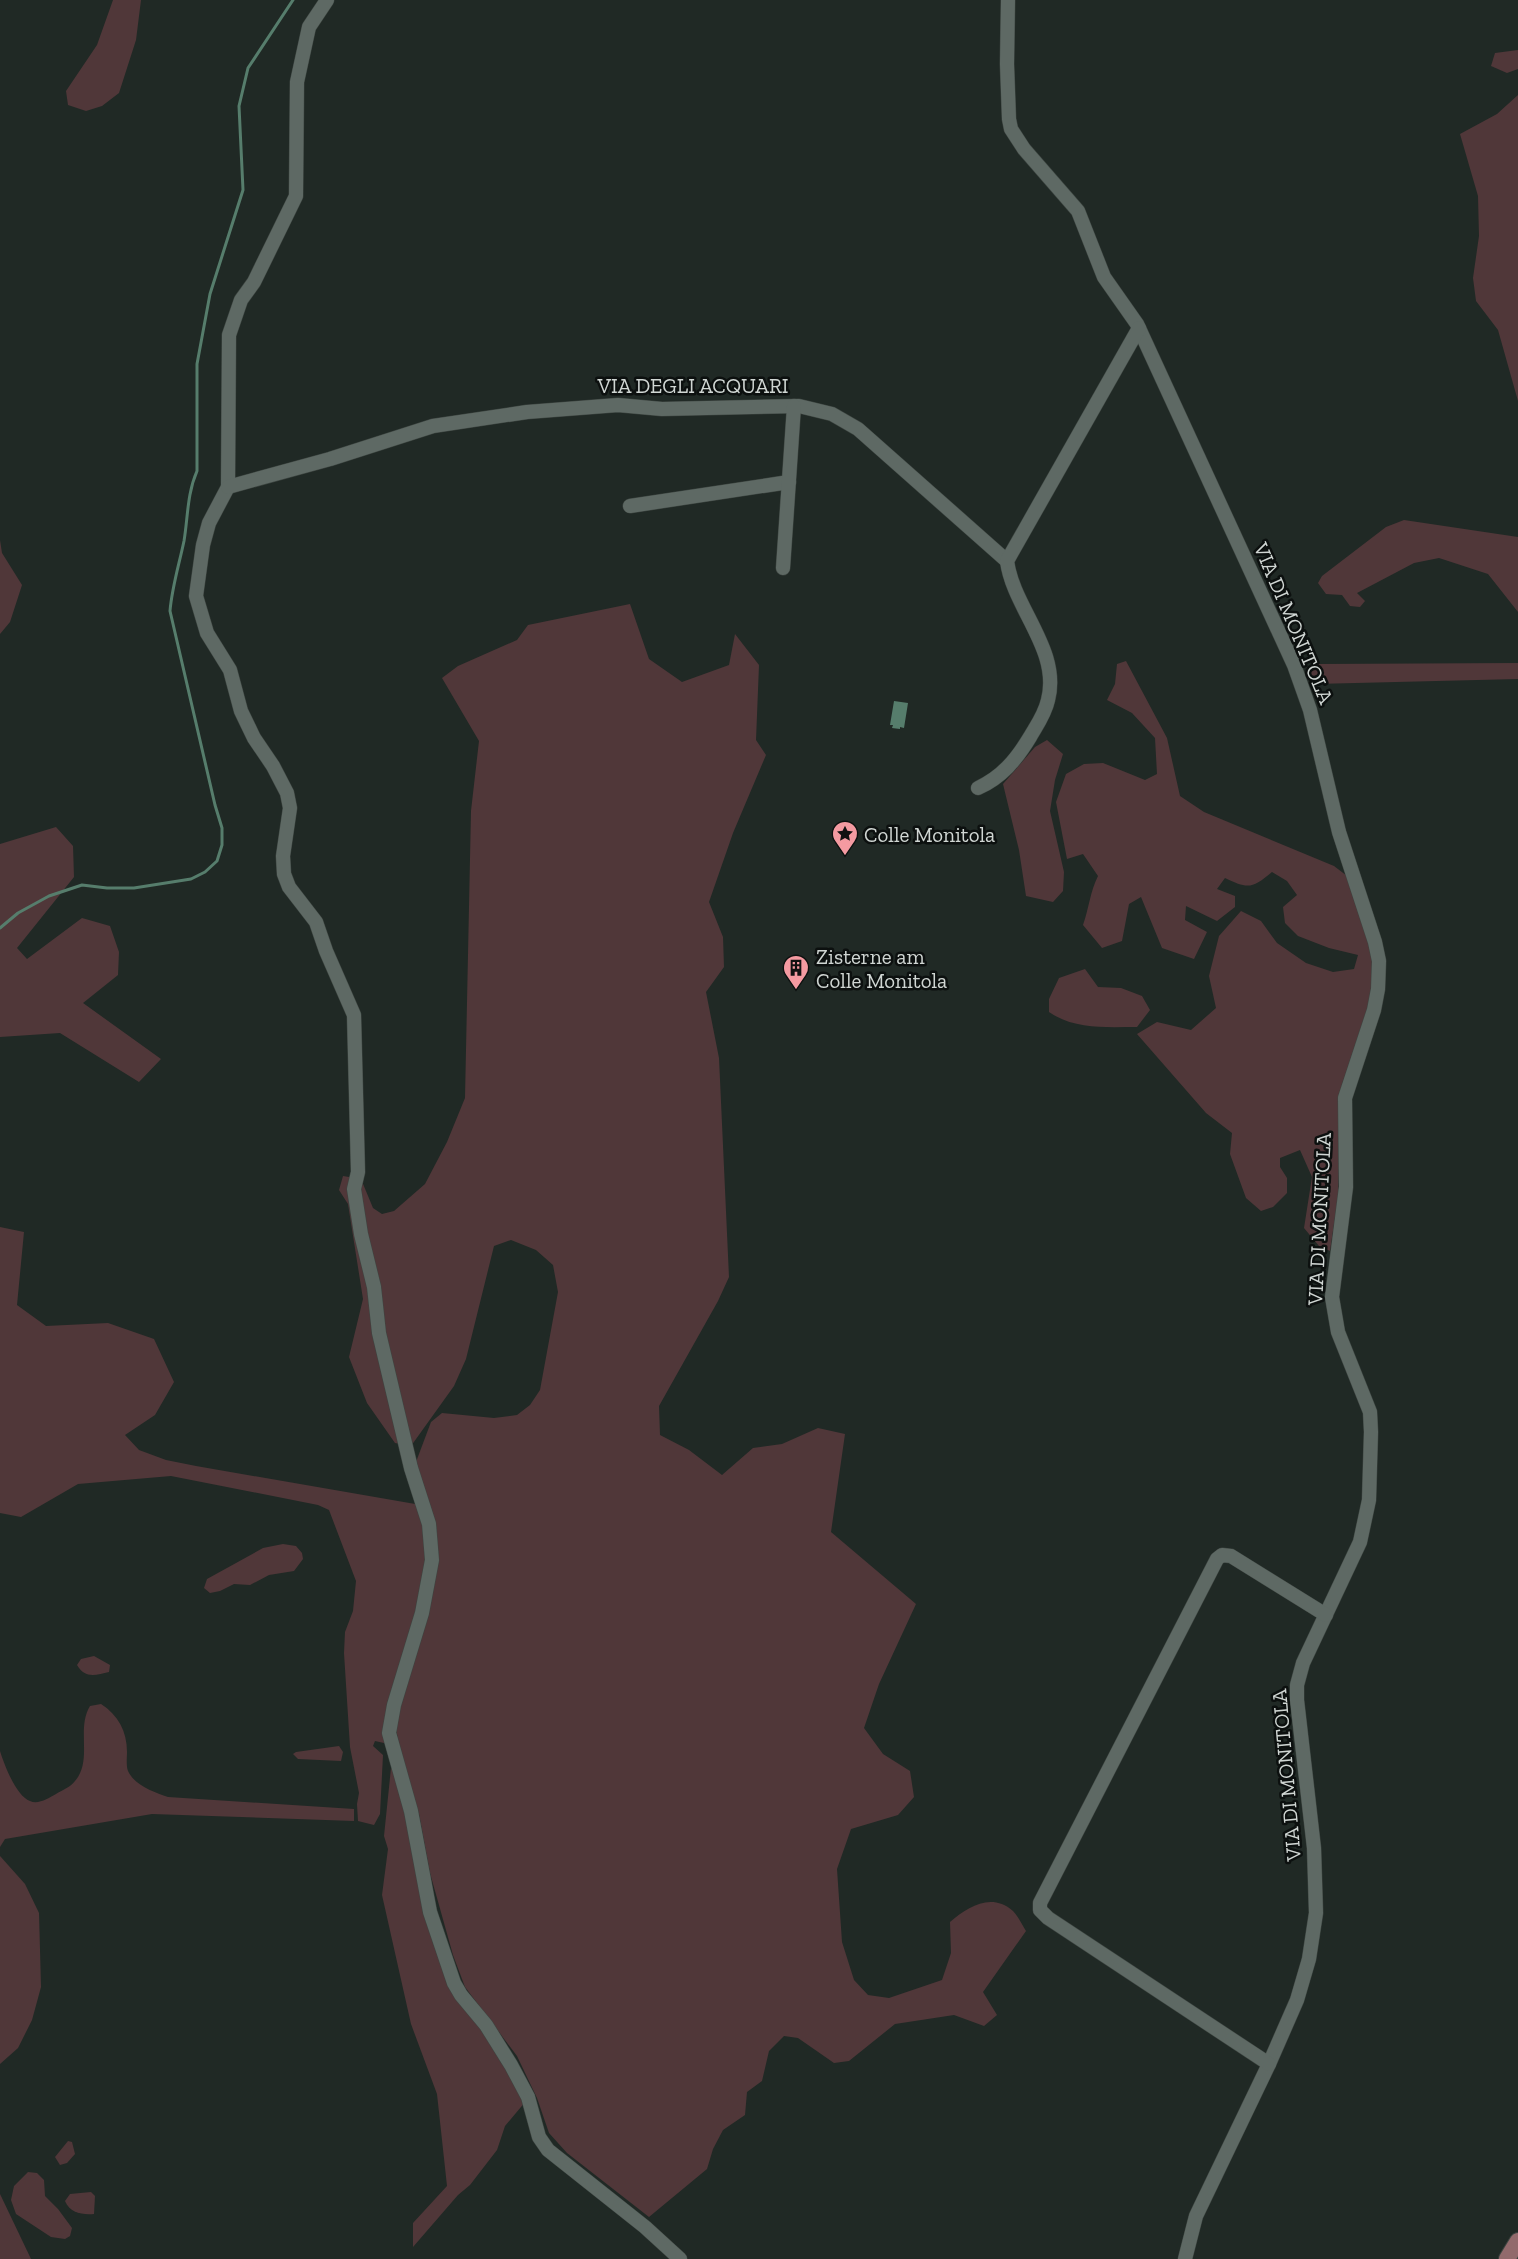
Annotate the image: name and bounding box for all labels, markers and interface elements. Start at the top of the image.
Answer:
street label: VIA DEGLI ACQUARI [596,373,789,398]
street label: VIA DI MONITOLA [1248,538,1339,708]
place icon: Colle Monitola [830,819,860,857]
place label: Colle Monitola [864,822,995,847]
place label: Zisterne am Colle Monitola [816,944,947,993]
building icon: Zisterne am Colle Monitola [781,953,811,991]
street label: VIA DI MONITOLA [1302,1132,1336,1307]
street label: VIA DI MONITOLA [1266,1688,1306,1863]

